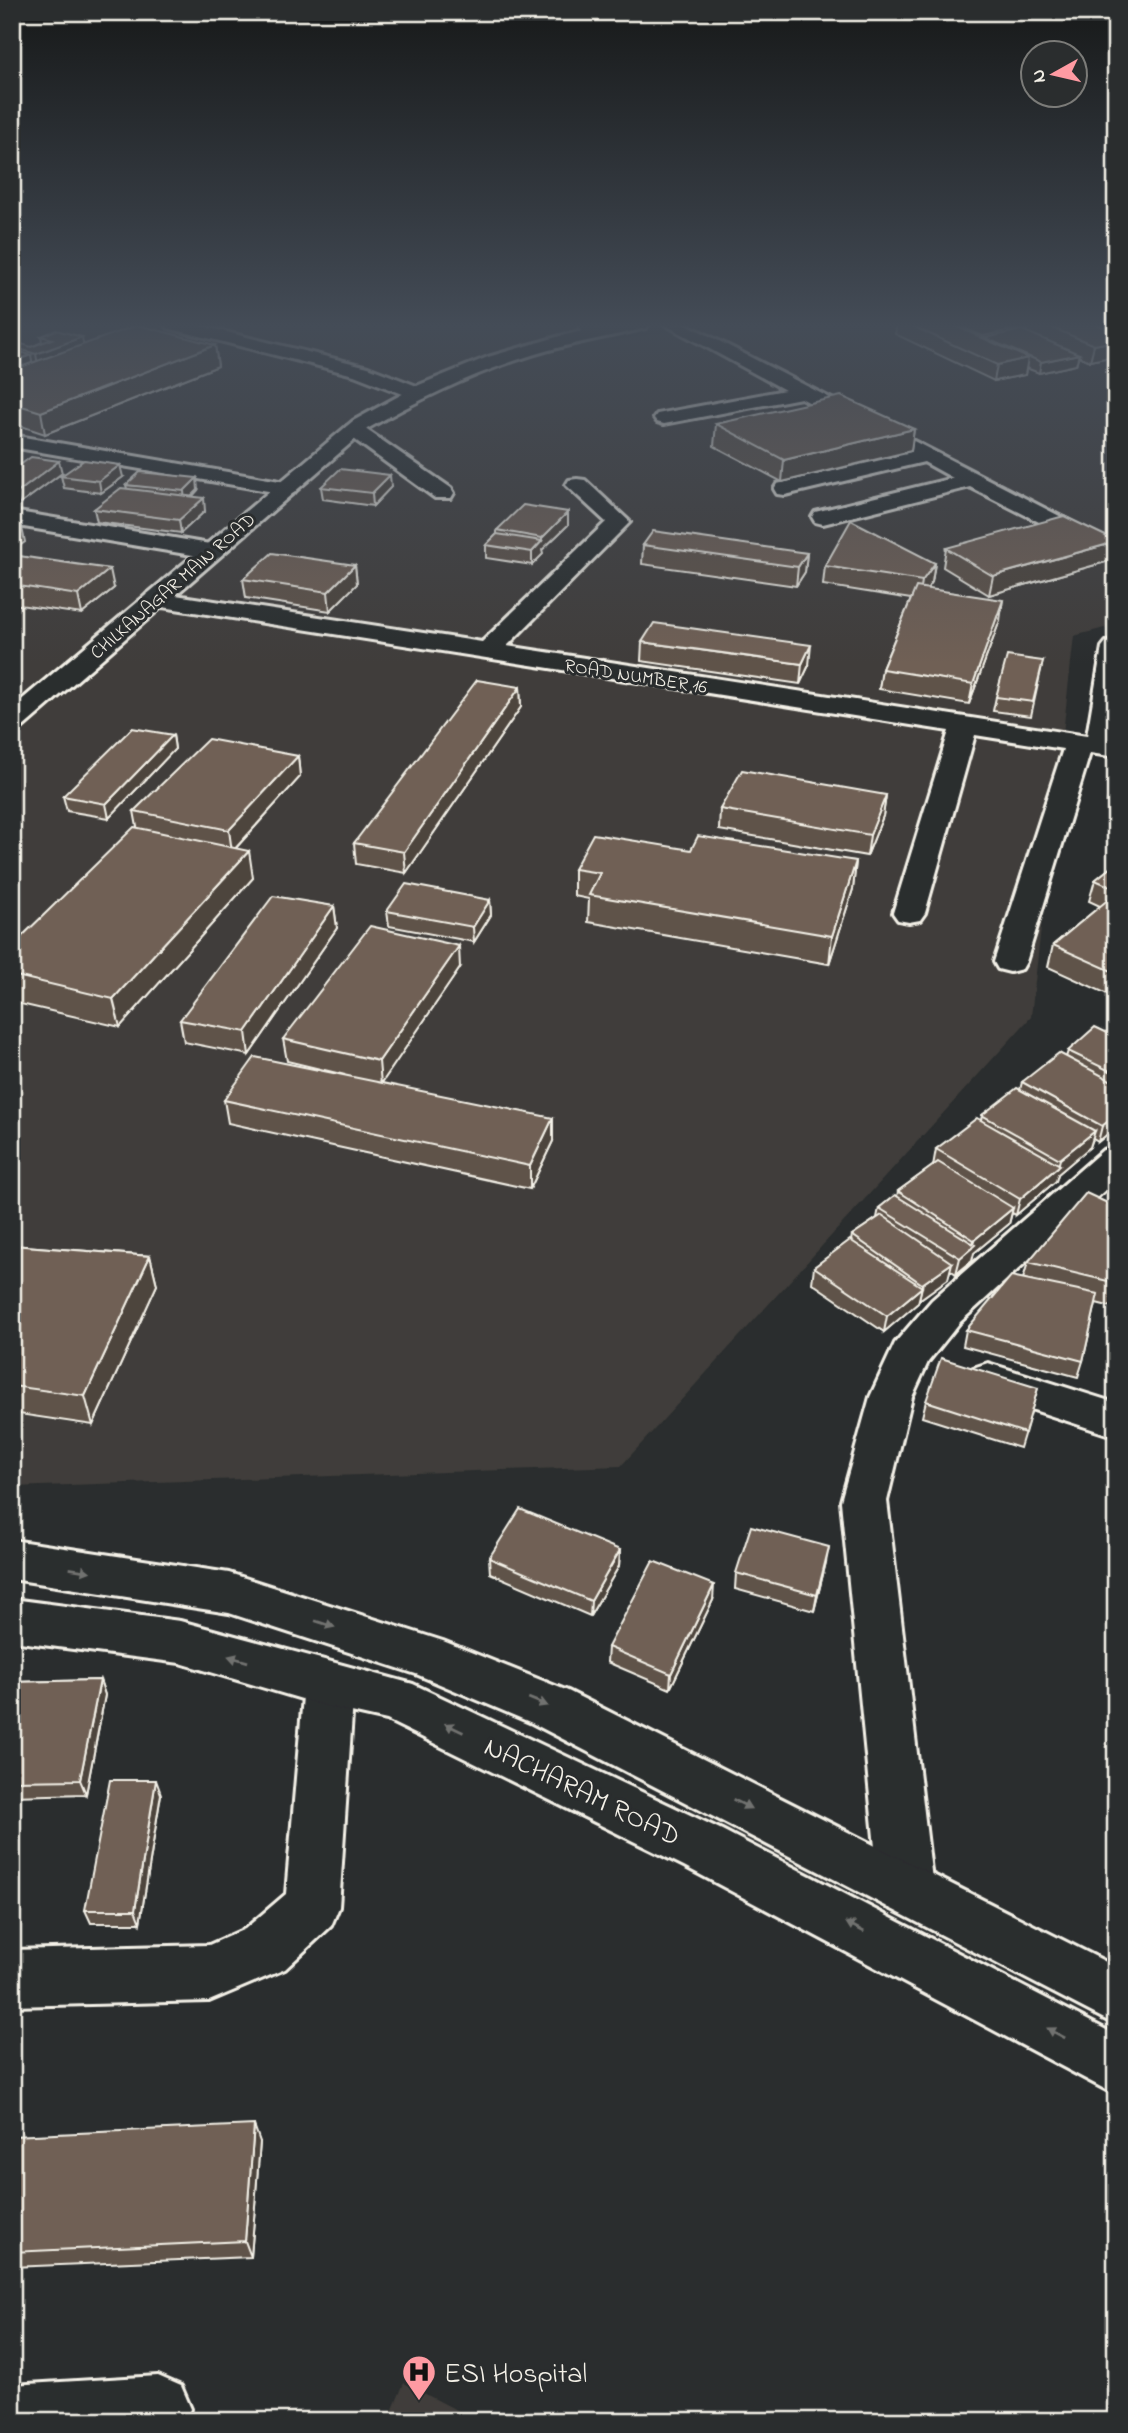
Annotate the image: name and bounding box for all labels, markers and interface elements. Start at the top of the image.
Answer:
north arrow [1020,38,1090,108]
text: N [1025,68,1054,84]
street label: CHILKANAGAR MAIN ROAD [85,507,262,666]
street label: ROAD NUMBER 16 [562,653,709,702]
one-way arrow [69,1565,91,1576]
one-way arrow [315,1619,336,1629]
one-way arrow [227,1653,249,1664]
one-way arrow [528,1697,549,1708]
one-way arrow [444,1722,464,1734]
street label: NACHARAM ROAD [476,1728,687,1858]
one-way arrow [732,1799,752,1810]
one-way arrow [845,1921,865,1933]
one-way arrow [1046,2027,1066,2039]
hospital icon: ESI Hospital [400,2353,438,2402]
place label: ESI Hospital [444,2355,587,2396]

